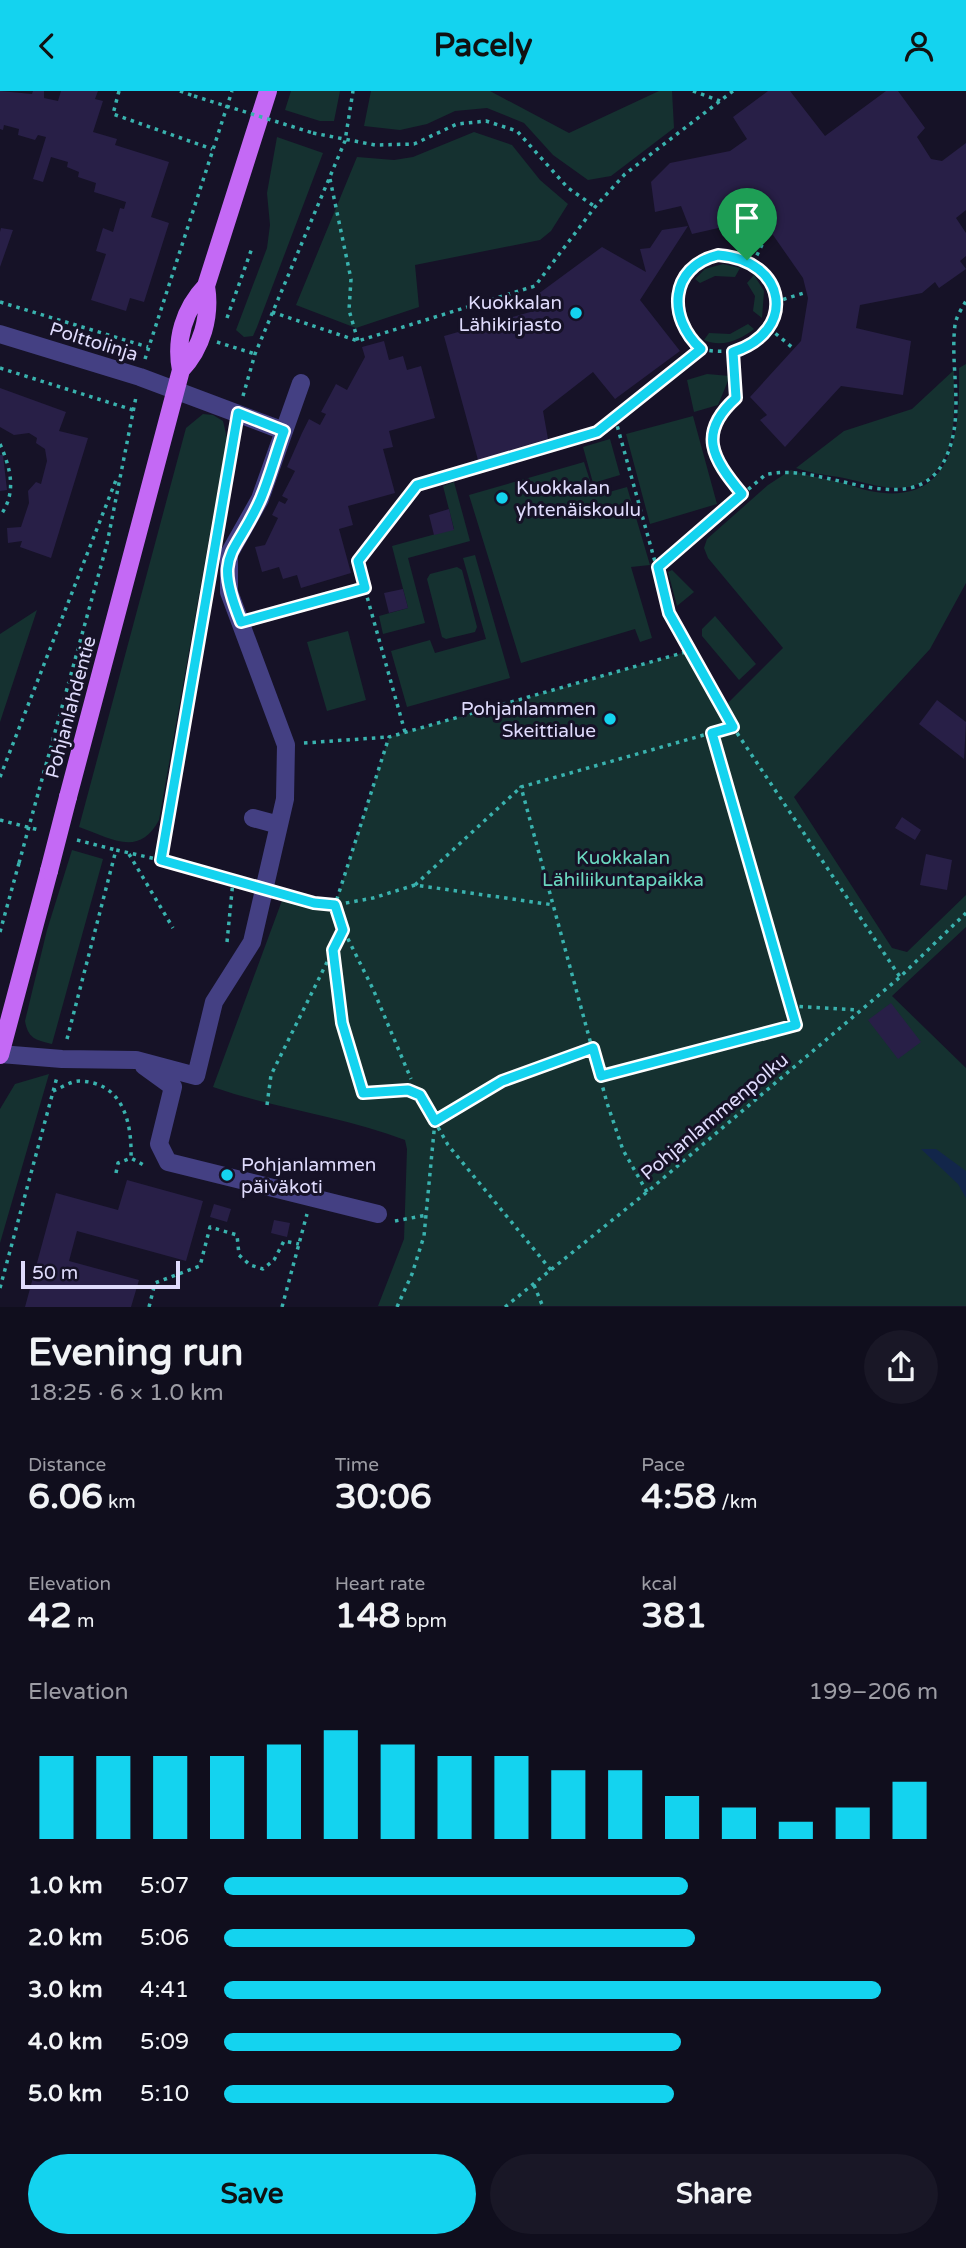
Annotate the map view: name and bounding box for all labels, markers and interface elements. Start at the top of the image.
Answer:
icon: back [28,27,66,65]
text: Pacely [434,27,532,65]
icon: person [900,27,938,65]
pin [717,188,777,260]
icon: arrive [728,199,766,237]
place label: Kuokkalan Lähikirjasto [458,292,562,336]
marker: Kuokkalan Lähikirjasto [568,305,584,321]
street label: Polttolinja [47,318,141,366]
place label: Kuokkalan yhtenäiskoulu [516,477,641,521]
marker: Kuokkalan yhtenäiskoulu [494,490,510,506]
street label: Pohjanlahdentie [41,634,101,781]
place label: Pohjanlammen Skeittialue [461,698,596,742]
marker: Pohjanlammen Skeittialue [602,711,618,727]
park label: Kuokkalan Lähiliikuntapaikka [542,847,704,891]
street label: Pohjanlammenpolku [637,1049,793,1185]
place label: Pohjanlammen päiväkoti [241,1154,376,1198]
marker: Pohjanlammen päiväkoti [219,1167,235,1183]
scale bar [21,1258,180,1289]
text: 50 m [32,1262,78,1284]
text: Evening run [28,1330,243,1376]
button: share [864,1330,938,1404]
text: 18:25 · 6 × 1.0 km [28,1379,224,1407]
text: Distance [28,1454,106,1476]
text: Time [335,1454,379,1476]
text: Pace [641,1454,685,1476]
text: 6.06 [28,1476,103,1518]
text: 30:06 [335,1476,432,1518]
text: 4:58 [641,1476,716,1518]
text: km [103,1491,136,1513]
text: /km [716,1491,758,1513]
text: Elevation [28,1573,111,1595]
text: Heart rate [335,1573,425,1595]
text: kcal [641,1573,677,1595]
text: 42 [28,1595,72,1637]
text: 148 [335,1595,401,1637]
text: 381 [641,1595,707,1637]
text: m [72,1610,94,1632]
text: bpm [401,1610,447,1632]
text: Elevation [28,1678,129,1706]
text: 199–206 m [809,1678,938,1706]
text: 1.0 km [28,1872,103,1900]
text: 5:07 [140,1872,189,1900]
text: 2.0 km [28,1924,103,1952]
text: 5:06 [140,1924,189,1952]
text: 3.0 km [28,1976,103,2004]
text: 4:41 [140,1976,189,2004]
text: 4.0 km [28,2028,103,2056]
text: 5:09 [140,2028,189,2056]
text: 5.0 km [28,2080,102,2108]
text: 5:10 [140,2080,189,2108]
button: Save [28,2154,476,2234]
button: Share [490,2154,938,2234]

